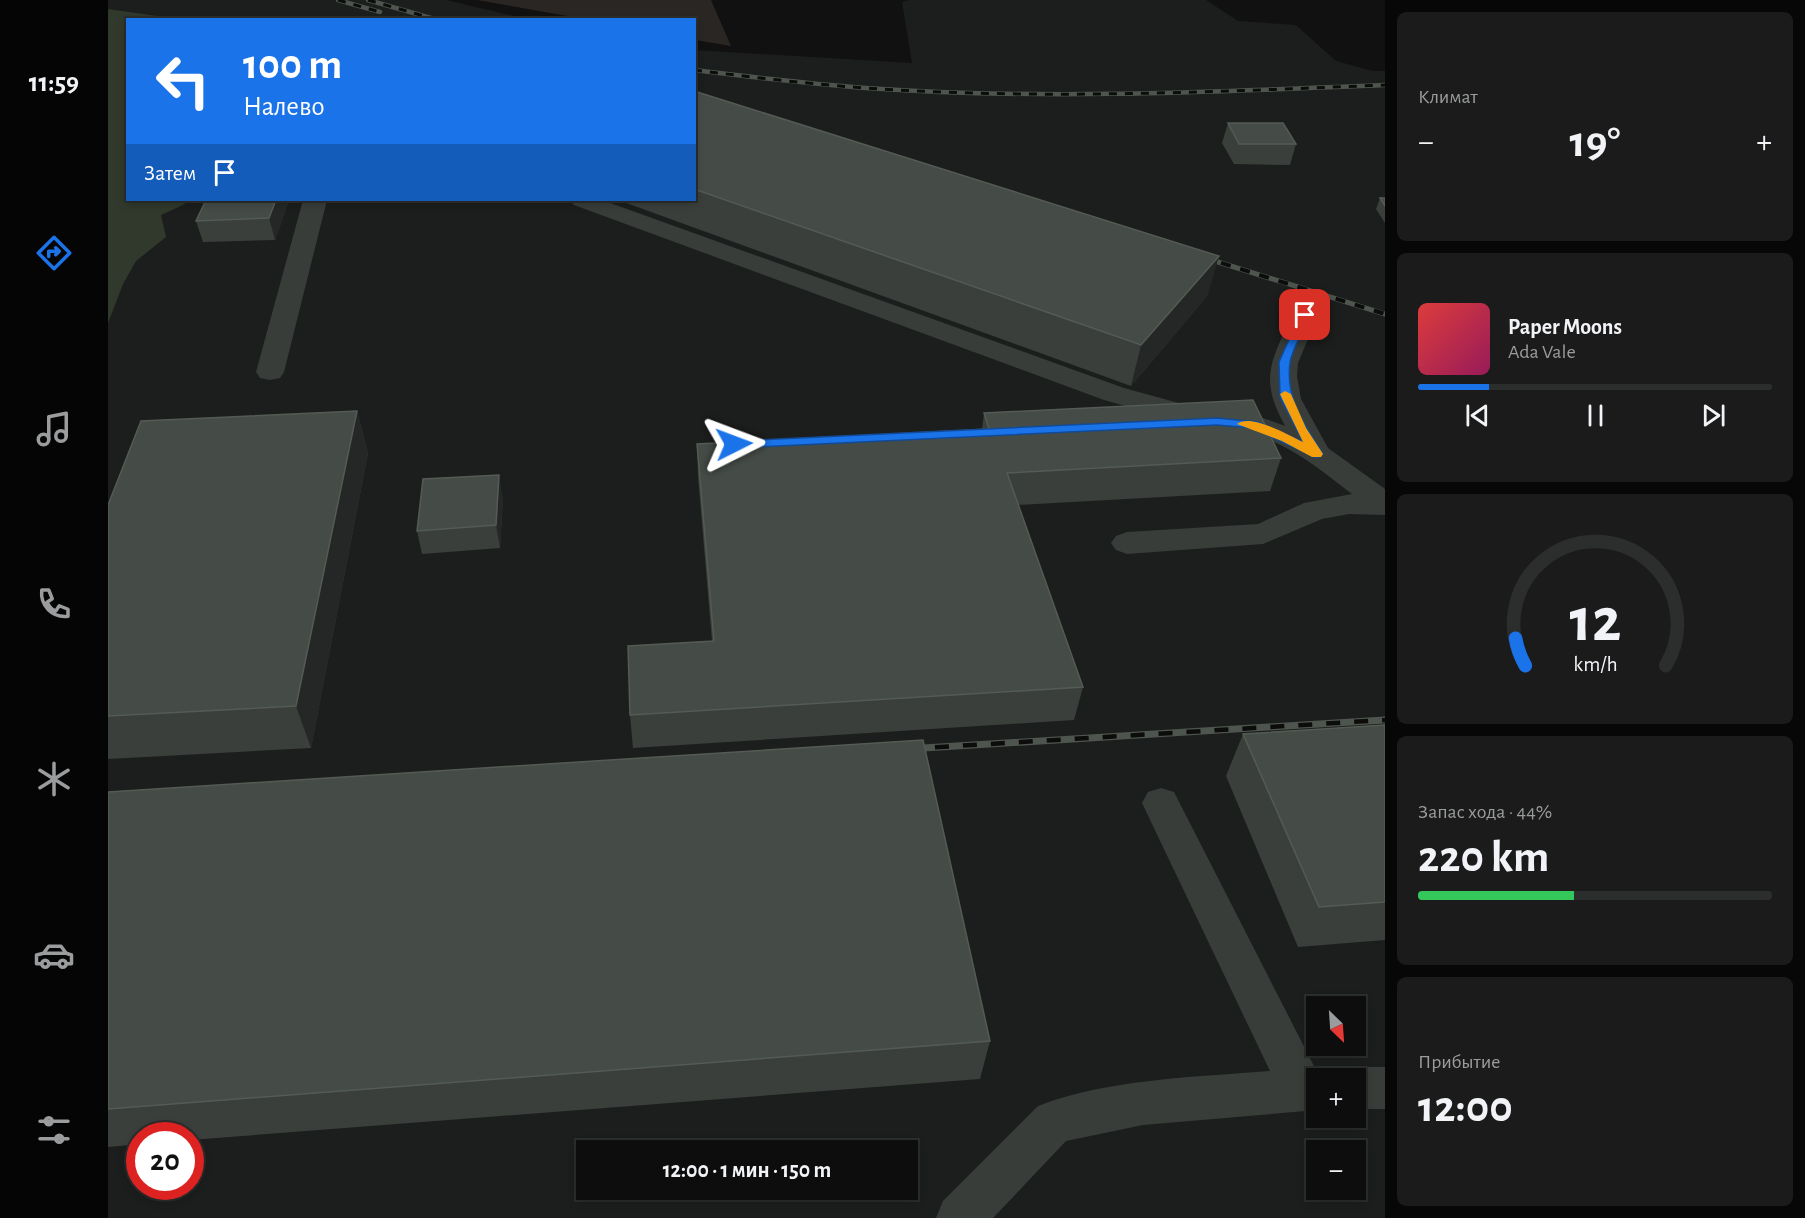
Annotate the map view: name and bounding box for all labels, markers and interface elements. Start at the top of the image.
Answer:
icon: left [144,42,222,120]
text: 100 m [243,44,342,86]
text: 11:59 [29,69,79,96]
text: Климат [1418,87,1478,107]
text: Налево [243,93,325,120]
text: 19° [1569,120,1621,165]
text: − [1418,126,1434,159]
text: + [1756,126,1772,159]
icon: arrive [208,156,241,189]
text: Затем [144,162,196,184]
icon: directions [33,232,75,274]
pin [1279,289,1330,340]
icon: arrive [1288,298,1321,331]
text: Paper Moons [1508,316,1622,338]
text: Ada Vale [1508,342,1576,362]
icon: previous [1461,399,1494,432]
icon: pause [1579,399,1612,432]
icon: next [1697,399,1730,432]
icon: music [33,408,75,450]
position arrow [702,412,766,476]
icon: phone [33,583,75,625]
text: 12 [1569,590,1621,652]
text: km/h [1573,654,1617,675]
icon: climate [33,758,75,800]
text: Запас хода · 44% [1418,802,1552,822]
text: 220 km [1418,835,1549,880]
icon: car [33,934,75,976]
north arrow [1306,996,1366,1056]
map controls [1306,996,1366,1200]
text: Прибытие [1418,1052,1500,1072]
button: + [1306,1068,1366,1128]
text: 12:00 [1418,1085,1513,1130]
icon: filters [33,1109,75,1151]
speed limit sign: 20 [126,1122,204,1200]
button: − [1306,1140,1366,1200]
text: 12:00 · 1 мин · 150 m [663,1159,831,1181]

